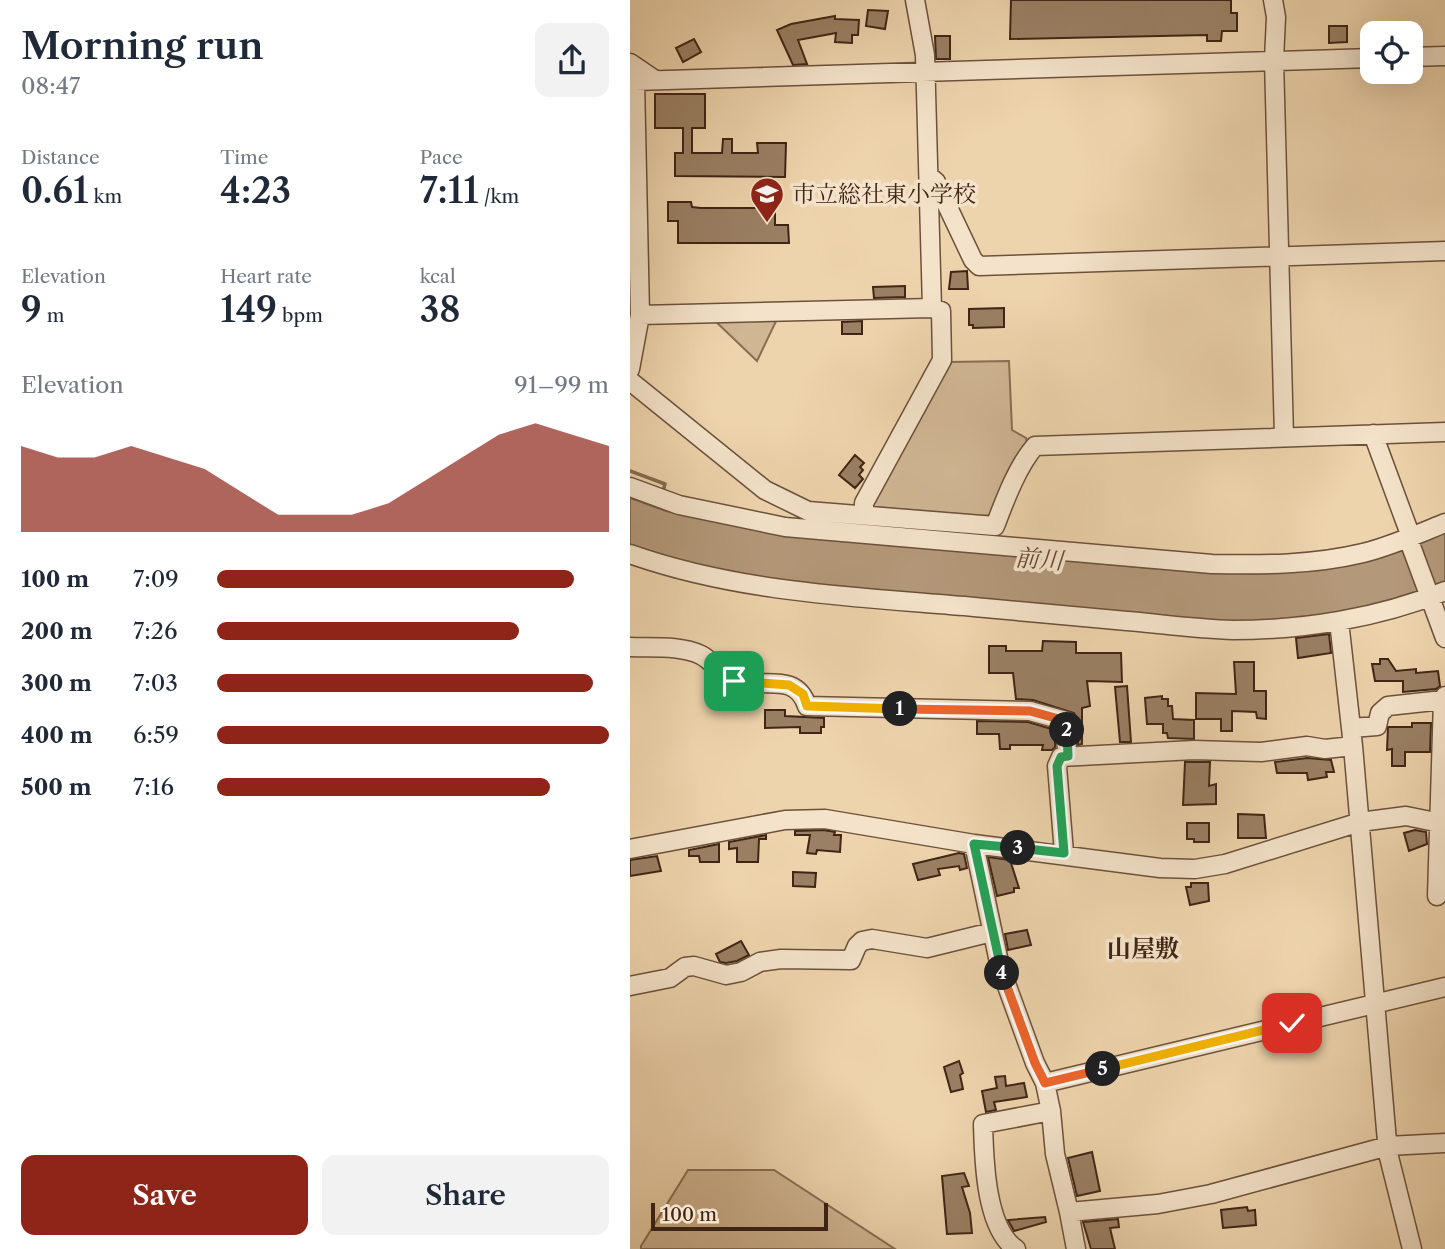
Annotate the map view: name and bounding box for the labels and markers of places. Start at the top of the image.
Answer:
school or university icon: 市立総社東小学校 [748,175,786,224]
place label: 市立総社東小学校 [792,180,976,208]
pin [704,651,764,711]
pin: 1 [882,692,918,726]
pin: 2 [1050,712,1084,748]
pin: 3 [1000,830,1036,866]
pin: 4 [984,956,1020,990]
pin [1262,993,1322,1053]
pin: 5 [1086,1052,1120,1086]

